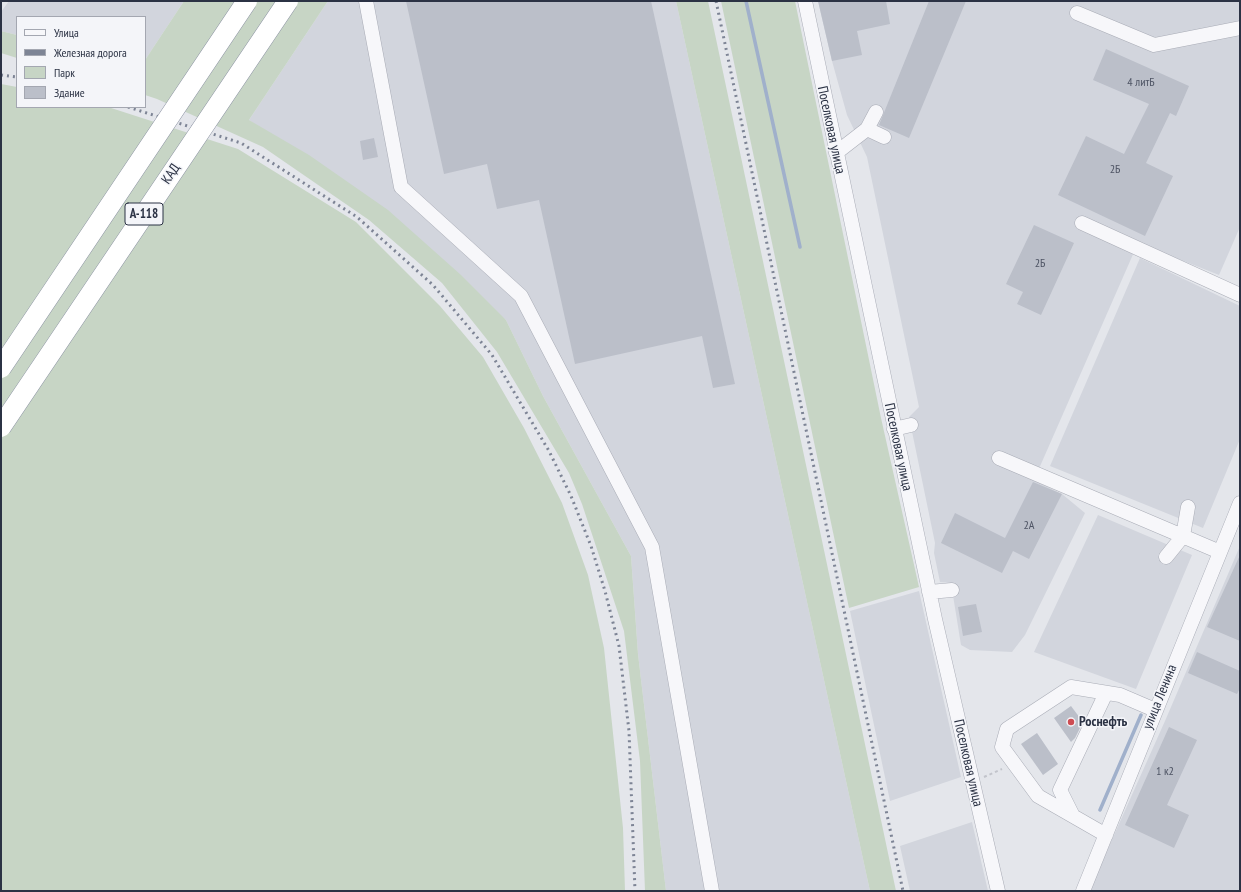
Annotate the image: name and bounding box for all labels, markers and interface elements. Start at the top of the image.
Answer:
legend [16,16,146,108]
text: Улица [54,25,79,40]
text: Железная дорога [54,45,127,60]
text: Парк [54,65,75,80]
house number: 4 литБ [1127,76,1155,90]
text: Здание [54,85,85,100]
street label: Поселковая улица [814,85,848,175]
street label: КАД [158,161,184,187]
house number: 2Б [1110,163,1120,177]
road number: А-118 [125,203,163,225]
house number: 2Б [1035,257,1045,271]
street label: Поселковая улица [881,402,915,492]
house number: 2А [1023,519,1035,533]
street label: улица Ленина [1139,662,1181,732]
place label: Роснефть [1079,714,1127,730]
marker: Роснефть [1066,717,1076,727]
street label: Поселковая улица [950,718,986,808]
house number: 1 к2 [1156,765,1174,779]

